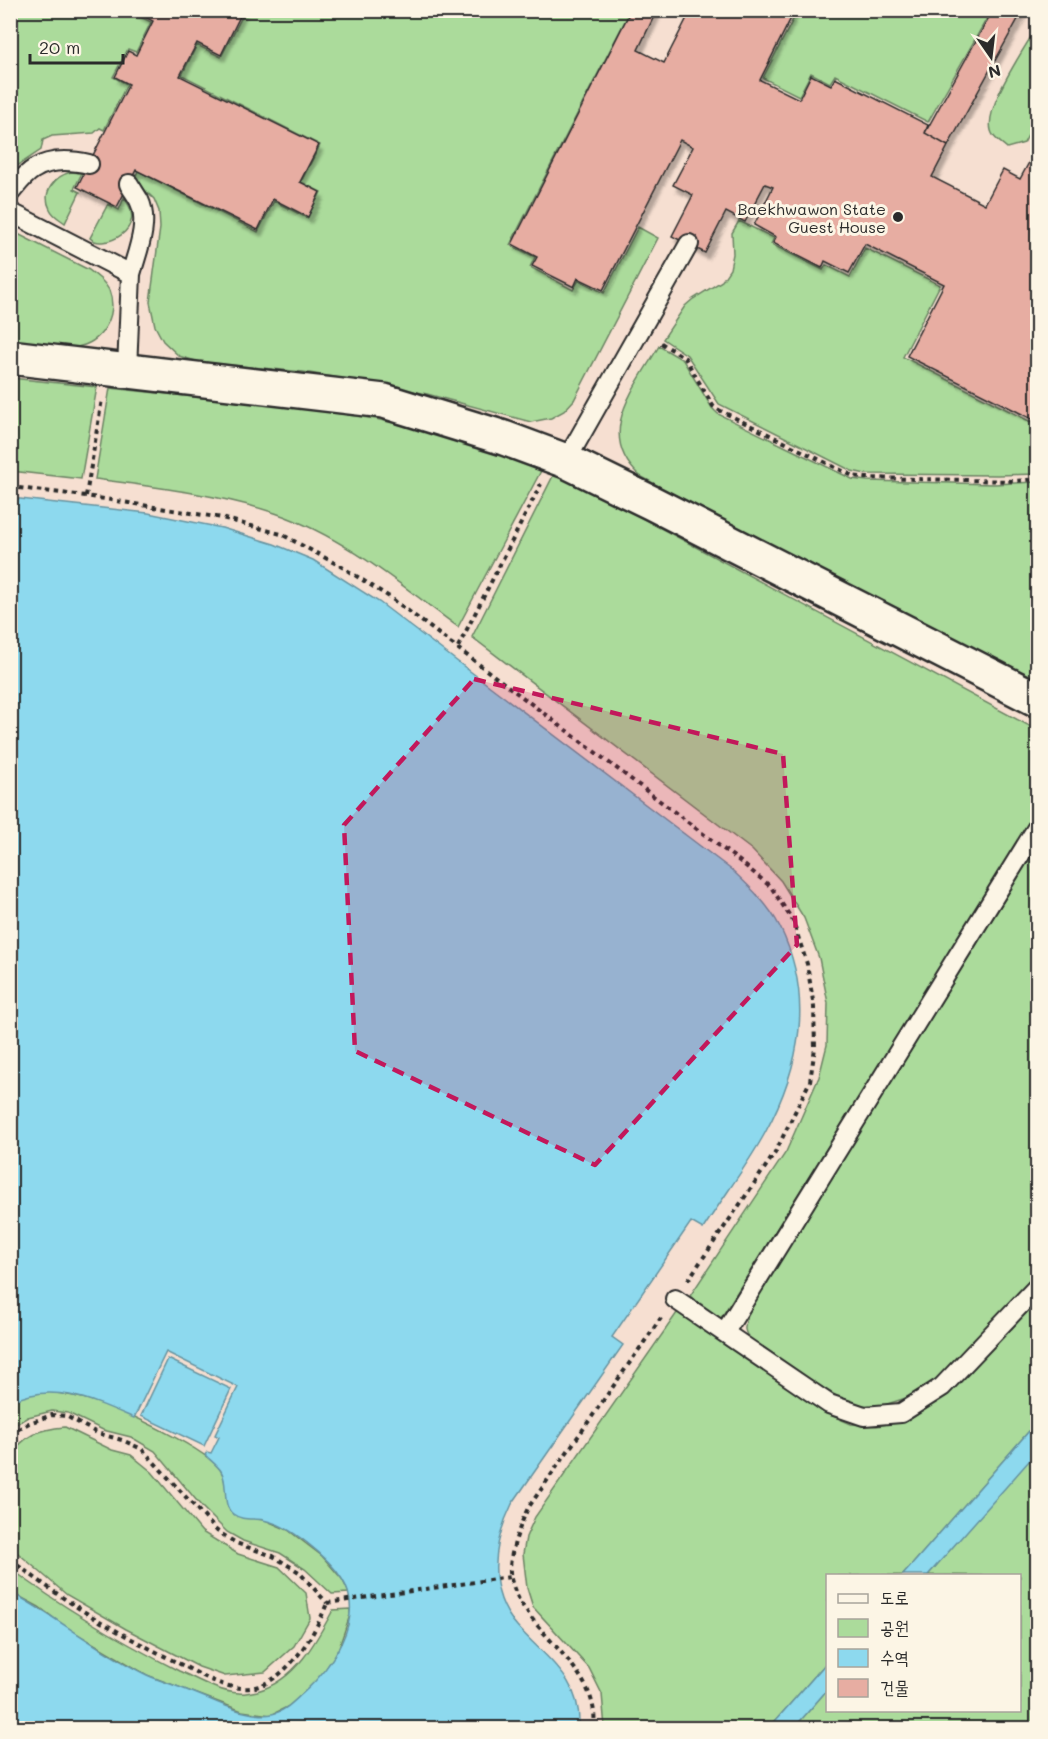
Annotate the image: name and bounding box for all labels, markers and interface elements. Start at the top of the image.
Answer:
scale bar [30,27,123,65]
north arrow [961,27,1021,87]
text: 20 m [39,35,80,59]
text: N [986,60,1003,84]
place label: Baekhwawon State Guest House [737,198,886,237]
marker: Baekhwawon State Guest House [891,210,905,224]
legend [826,1574,1021,1712]
text: 도로 [880,1585,909,1609]
text: 공원 [880,1615,909,1639]
text: 수역 [880,1645,909,1669]
text: 건물 [880,1675,909,1699]

